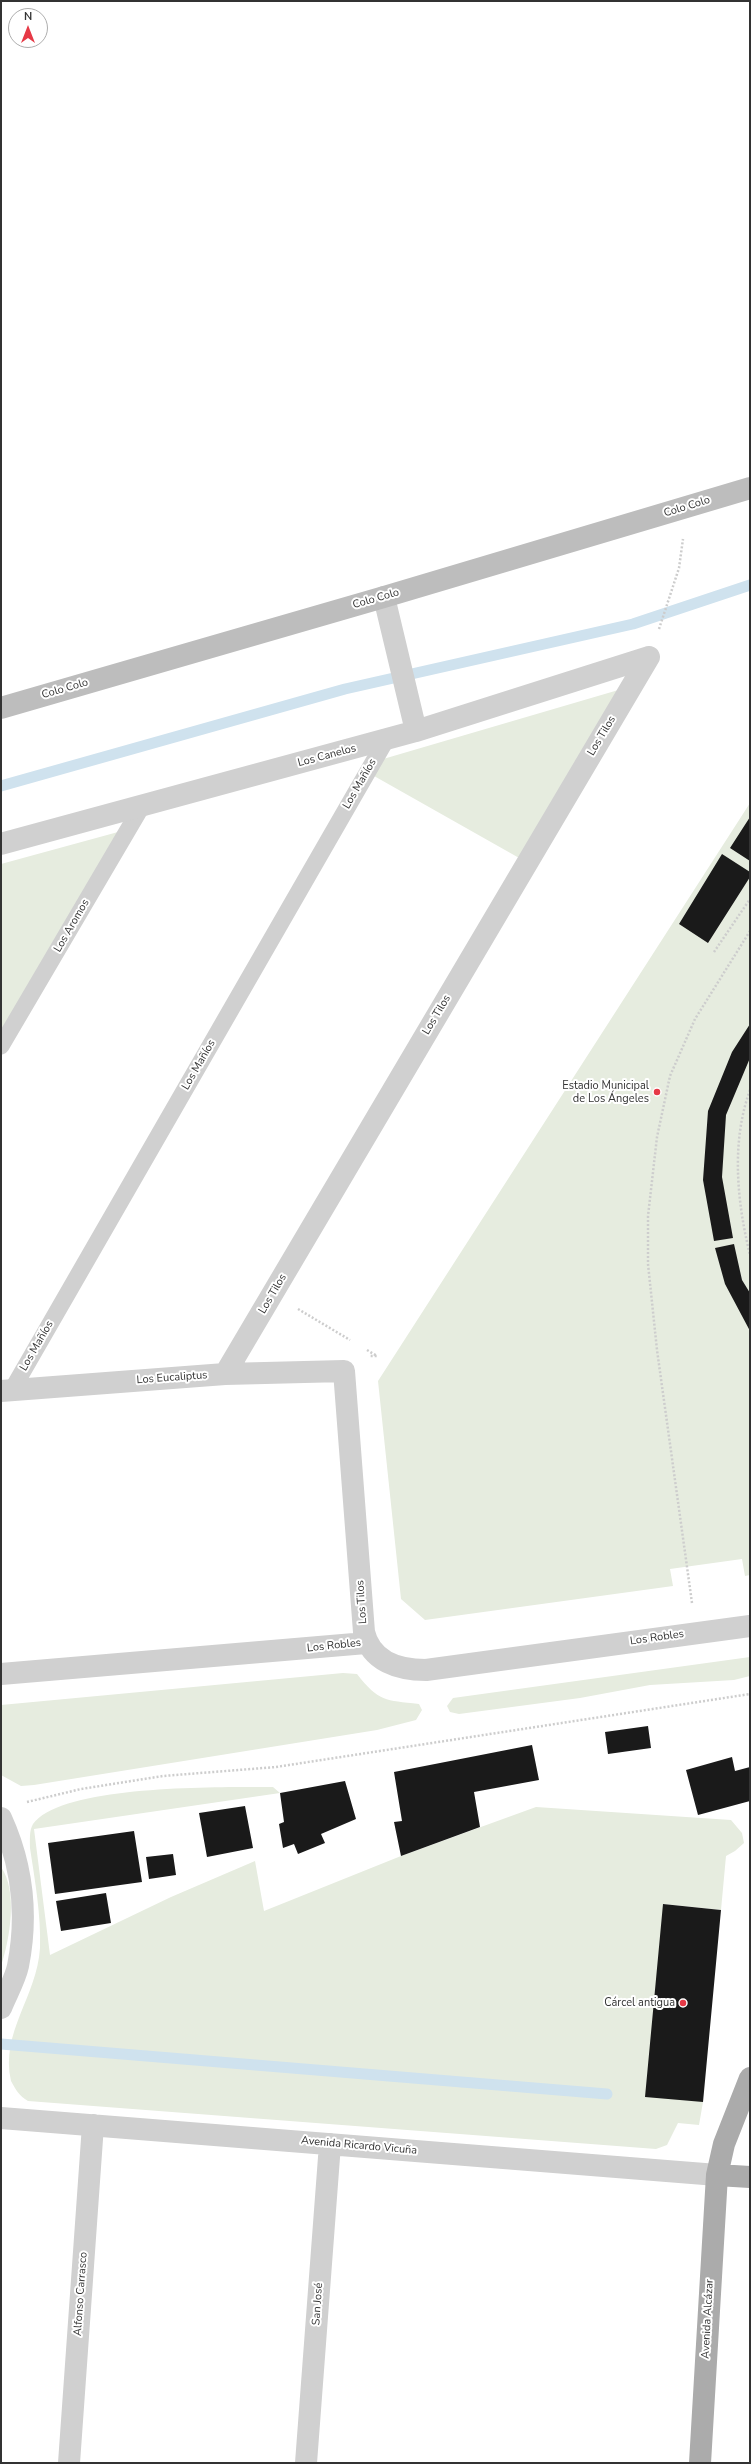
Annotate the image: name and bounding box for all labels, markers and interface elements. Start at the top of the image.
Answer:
north arrow [8,8,48,48]
text: N [24,9,32,24]
street label: Colo Colo [662,494,712,520]
street label: Colo Colo [351,586,401,612]
street label: Colo Colo [40,676,90,702]
street label: Los Tilos [585,714,619,758]
street label: Los Canelos [296,742,358,770]
street label: Los Mañíos [340,757,380,811]
street label: Los Aromos [52,897,92,955]
street label: Los Tilos [420,993,454,1037]
street label: Los Mañíos [179,1038,219,1092]
place label: Estadio Municipal de Los Ángeles [562,1079,649,1105]
marker: Estadio Municipal de Los Ángeles [652,1087,662,1097]
street label: Los Tilos [256,1272,290,1316]
street label: Los Mañíos [17,1319,57,1373]
street label: Los Eucaliptus [136,1369,208,1387]
street label: Los Tilos [354,1580,370,1624]
street label: Los Robles [629,1628,685,1648]
street label: Los Robles [306,1637,362,1655]
place label: Cárcel antigua [604,1996,675,2010]
marker: Cárcel antigua [678,1998,688,2008]
street label: Avenida Ricardo Vicuña [300,2134,418,2158]
street label: Alfonso Carrasco [71,2251,91,2337]
street label: Avenida Alcázar [699,2279,717,2359]
street label: San José [310,2282,326,2326]

